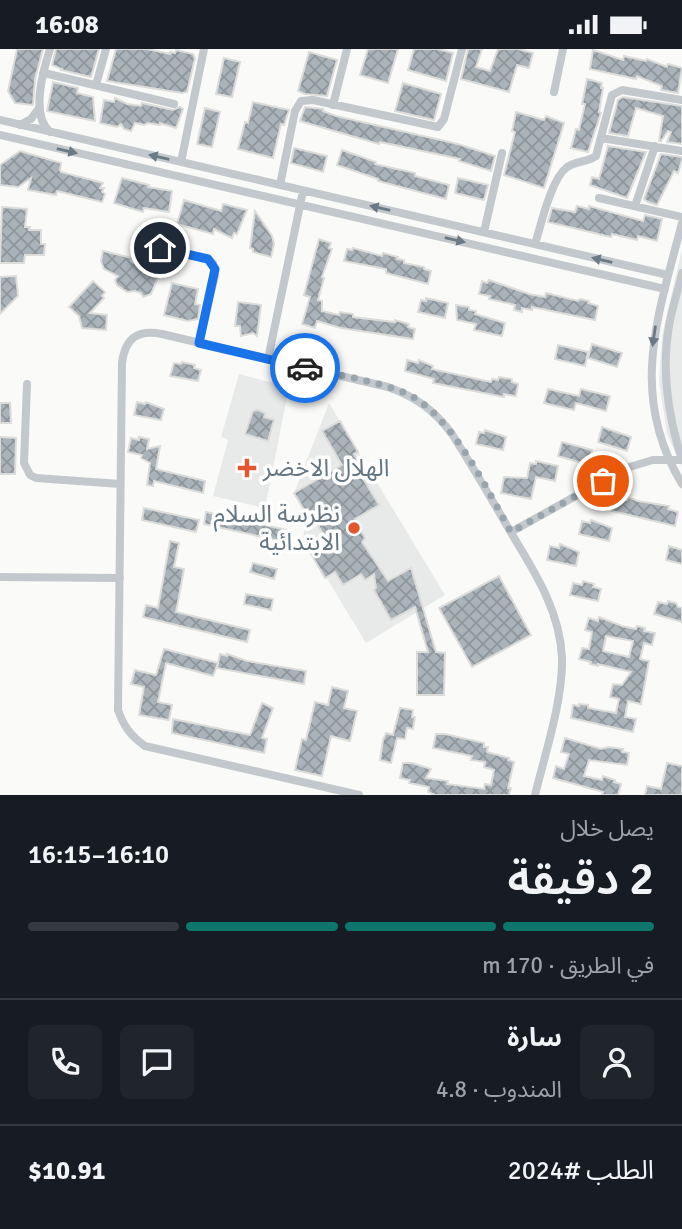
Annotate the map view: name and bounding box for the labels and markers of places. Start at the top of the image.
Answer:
pin [130,218,190,278]
pin [573,451,633,511]
place label: الهلال الاخضر [262,453,390,483]
marker: الهلال الاخضر [237,458,257,478]
place label: نظرسة السلام الابتدائية [214,499,340,557]
marker: نظرسة السلام الابتدائية [346,520,362,536]

